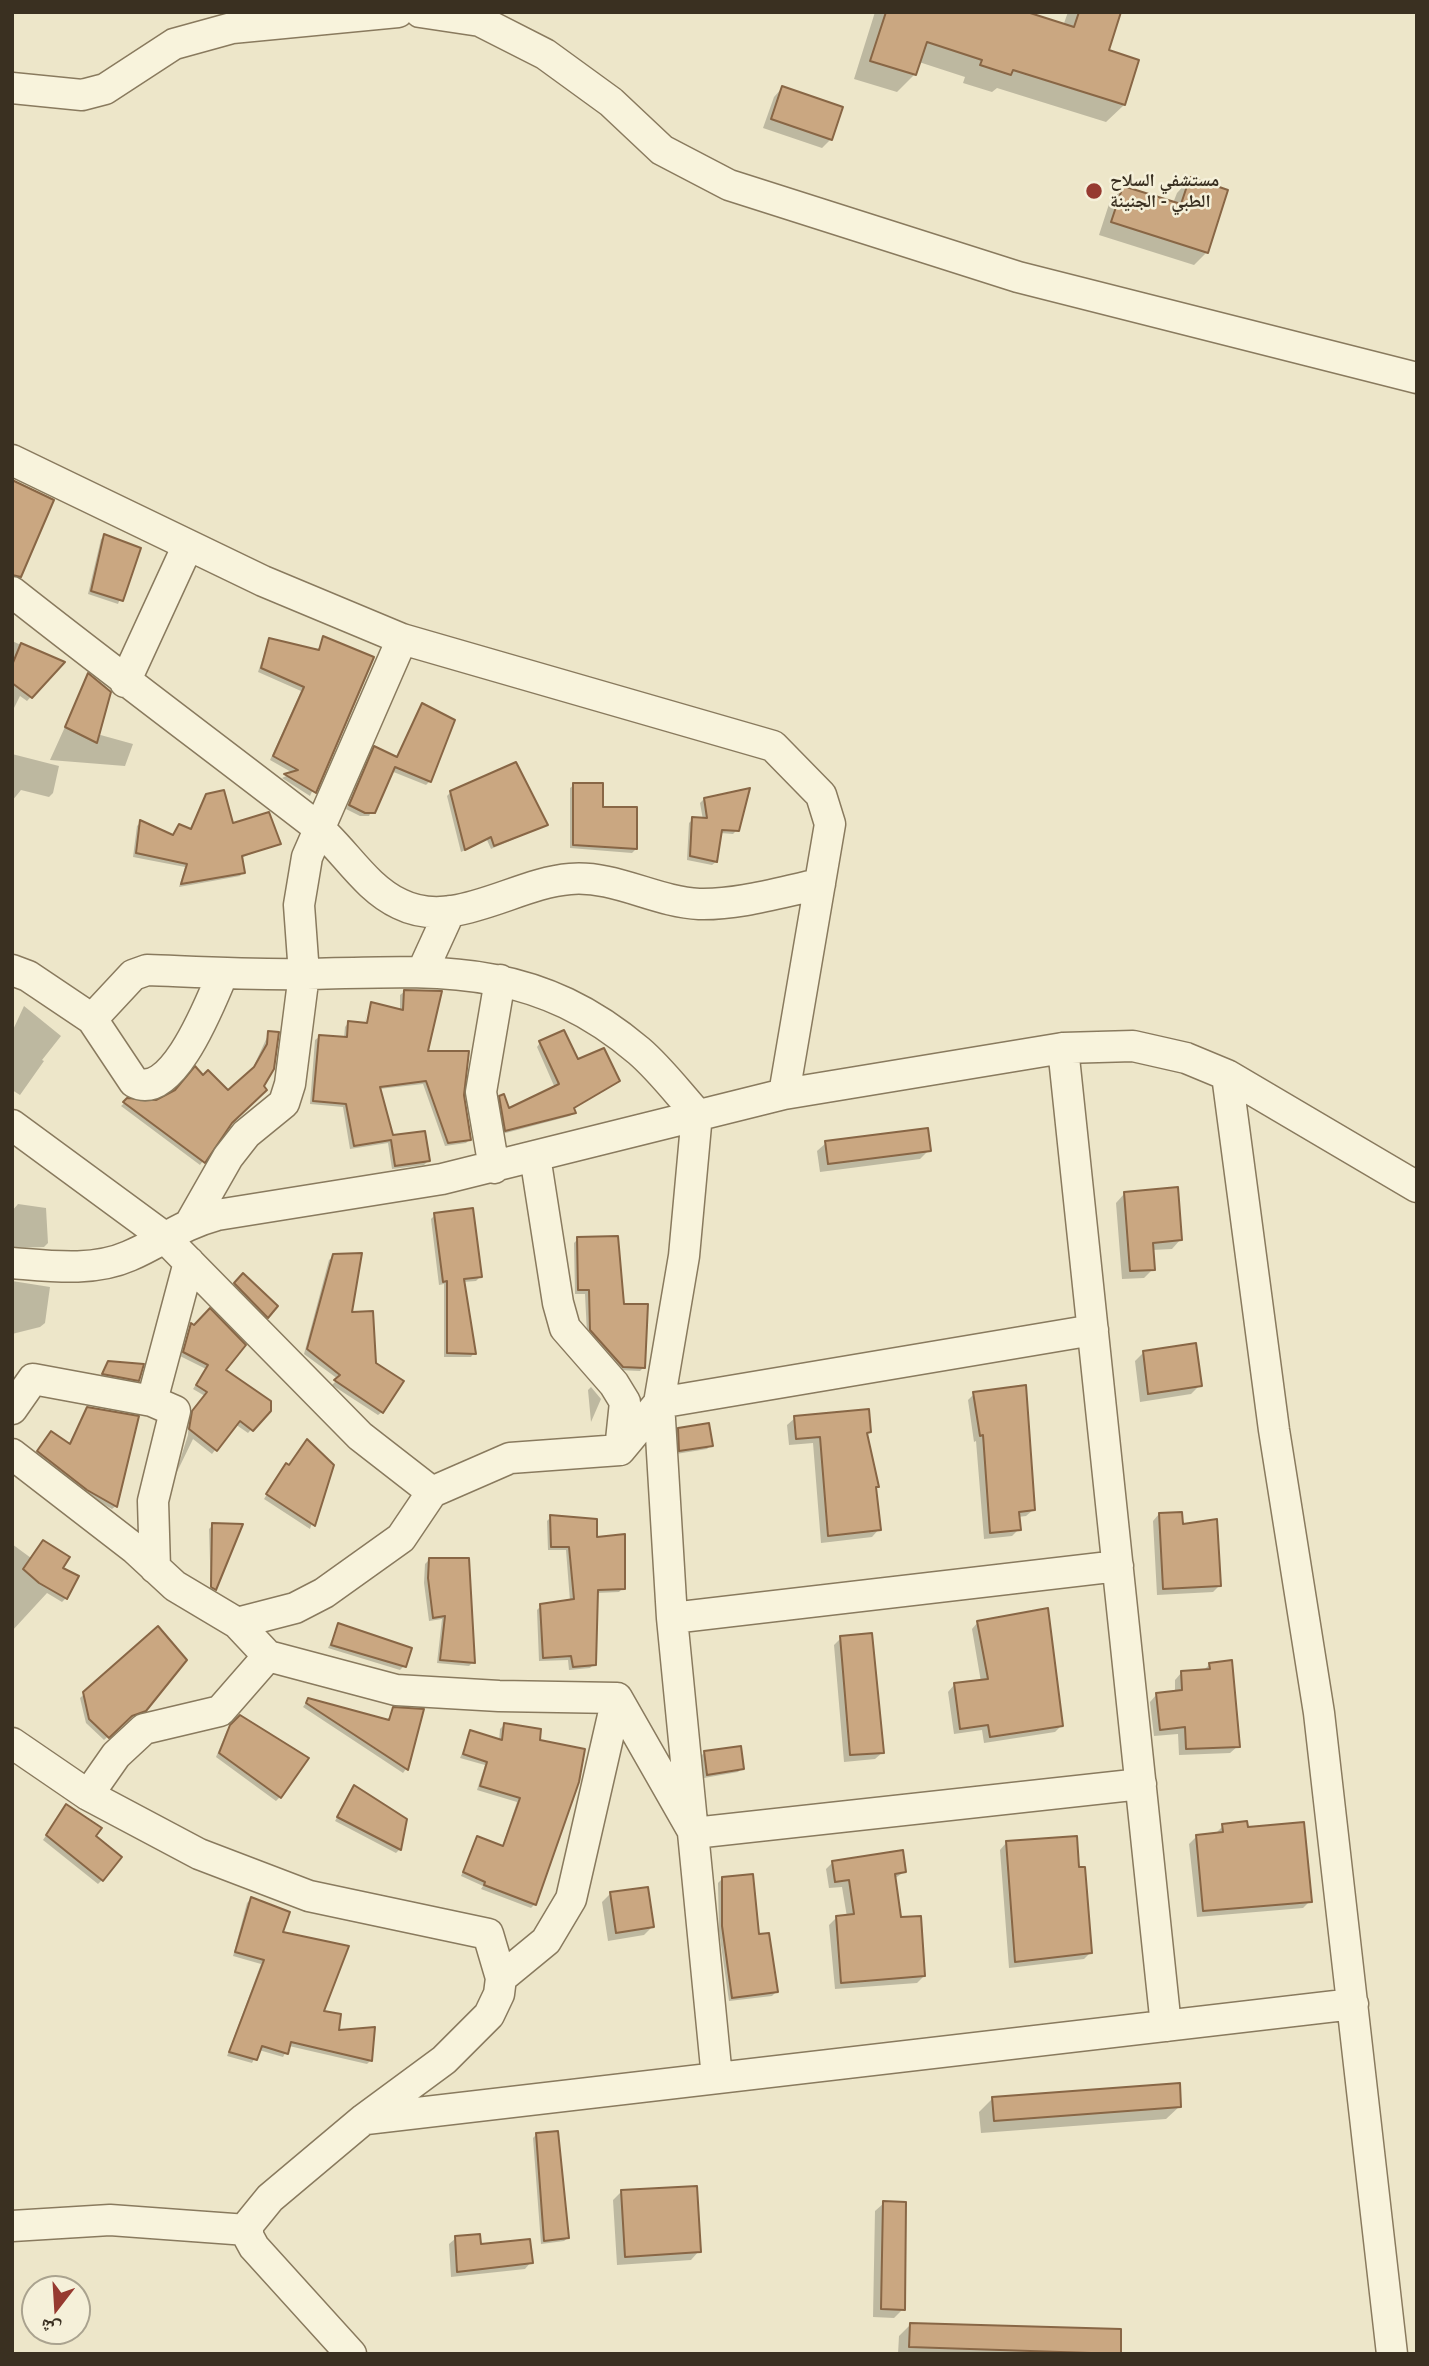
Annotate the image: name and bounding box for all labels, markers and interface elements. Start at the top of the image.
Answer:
place label: مستشفي السلاح الطبي - الجنينة [1110,170,1219,212]
marker: مستشفي السلاح الطبي - الجنينة [1084,181,1104,201]
north arrow [21,2275,91,2345]
text: ش [37,2313,64,2344]

